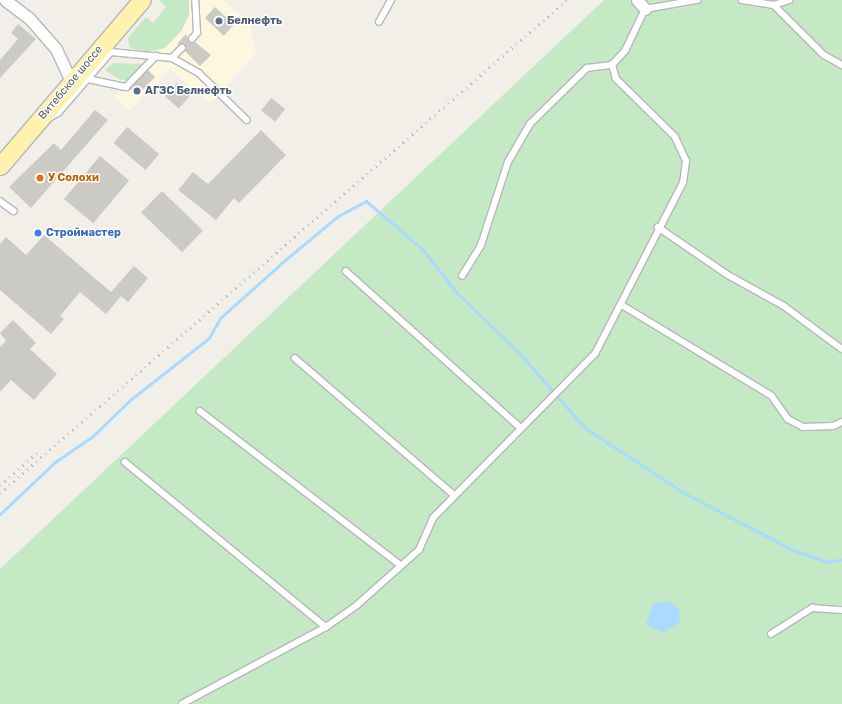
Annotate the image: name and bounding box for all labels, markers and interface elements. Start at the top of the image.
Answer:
place label: Белнефть [227,14,282,28]
marker: Белнефть [214,16,224,26]
street label: Витебское шоссе [36,43,106,123]
place label: АГЗС Белнефть [145,84,232,98]
marker: АГЗС Белнефть [132,86,142,96]
place label: У Солохи [48,171,99,185]
marker: У Солохи [35,173,45,183]
place label: Строймастер [46,226,121,240]
marker: Строймастер [33,228,43,238]

